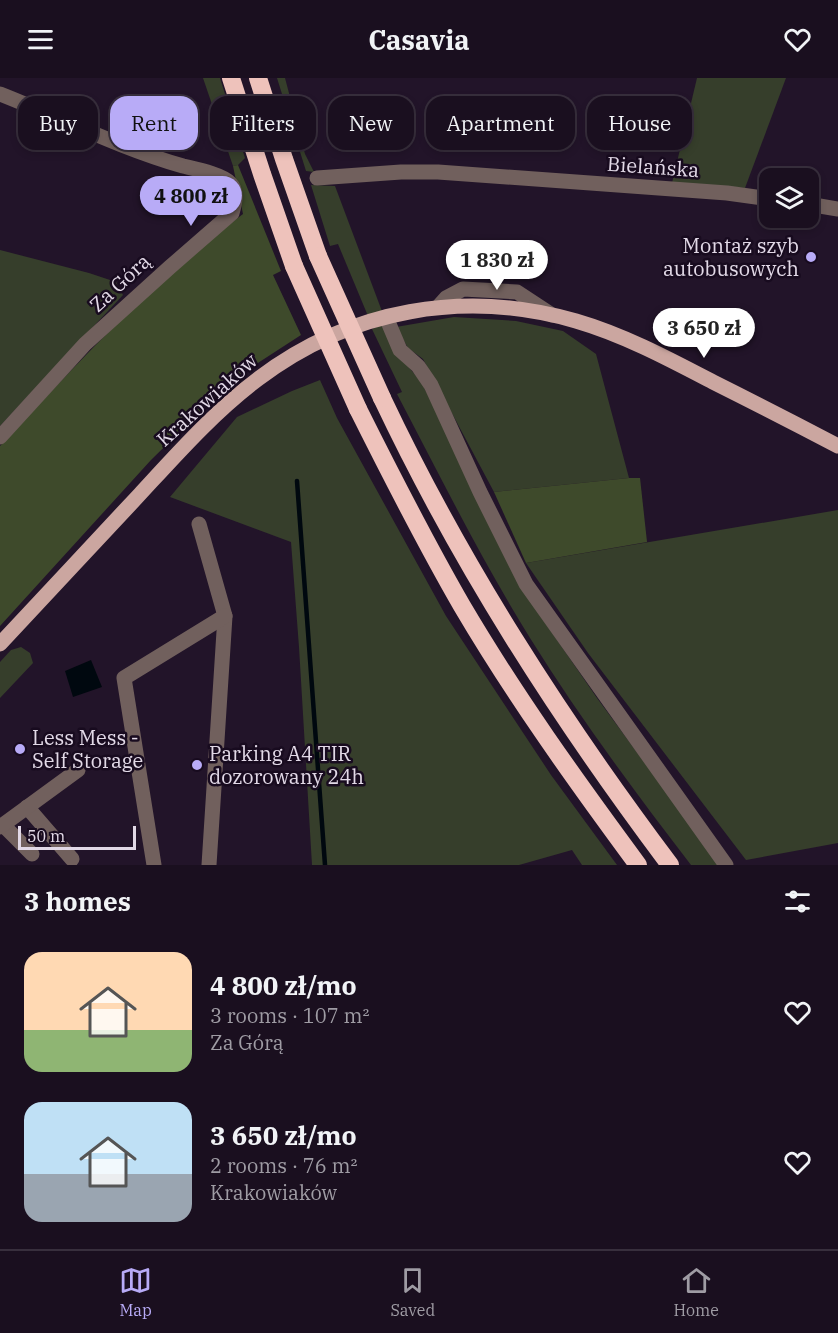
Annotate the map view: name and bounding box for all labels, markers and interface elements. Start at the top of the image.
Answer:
text: Casavia [368,22,470,57]
icon: menu [24,23,57,56]
icon: heart [781,23,814,56]
chip: Buy [18,96,98,150]
chip: Rent [110,96,198,150]
chip: Filters [210,96,316,150]
chip: New [328,96,414,150]
chip: Apartment [426,96,575,150]
chip: House [587,96,692,150]
street label: Bielańska [606,150,700,183]
map controls [759,168,819,228]
button: layers [759,168,819,228]
pin: 4 800 zł [129,176,253,227]
text: 4 800 zł [154,182,228,209]
place label: Montaż szyb autobusowych [663,232,799,282]
pin: 1 830 zł [435,240,559,291]
text: 1 830 zł [460,246,534,273]
street label: Za Górą [83,248,156,318]
marker: Montaż szyb autobusowych [804,250,818,264]
pin: 3 650 zł [642,308,766,359]
text: 3 650 zł [667,314,741,341]
street label: Krakowiaków [150,347,263,452]
place label: Less Mess - Self Storage [32,724,143,774]
place label: Parking A4 TIR dozorowany 24h [209,740,364,790]
marker: Less Mess - Self Storage [13,742,27,756]
marker: Parking A4 TIR dozorowany 24h [190,758,204,772]
scale bar [18,823,136,850]
text: 50 m [27,826,65,846]
text: 3 homes [24,884,131,918]
icon: filters [781,885,814,918]
text: 4 800 zł/mo [210,968,357,1002]
icon: home [72,976,144,1048]
icon: heart [781,996,814,1029]
text: 3 rooms · 107 m² [210,1002,369,1029]
text: Za Górą [210,1029,284,1056]
text: 3 650 zł/mo [210,1118,357,1152]
icon: home [72,1126,144,1198]
icon: heart [781,1146,814,1179]
text: 2 rooms · 76 m² [210,1152,357,1179]
text: Krakowiaków [210,1179,337,1206]
tab: Map [119,1264,152,1320]
tab: Saved [390,1264,435,1320]
tab: Home [673,1264,719,1320]

